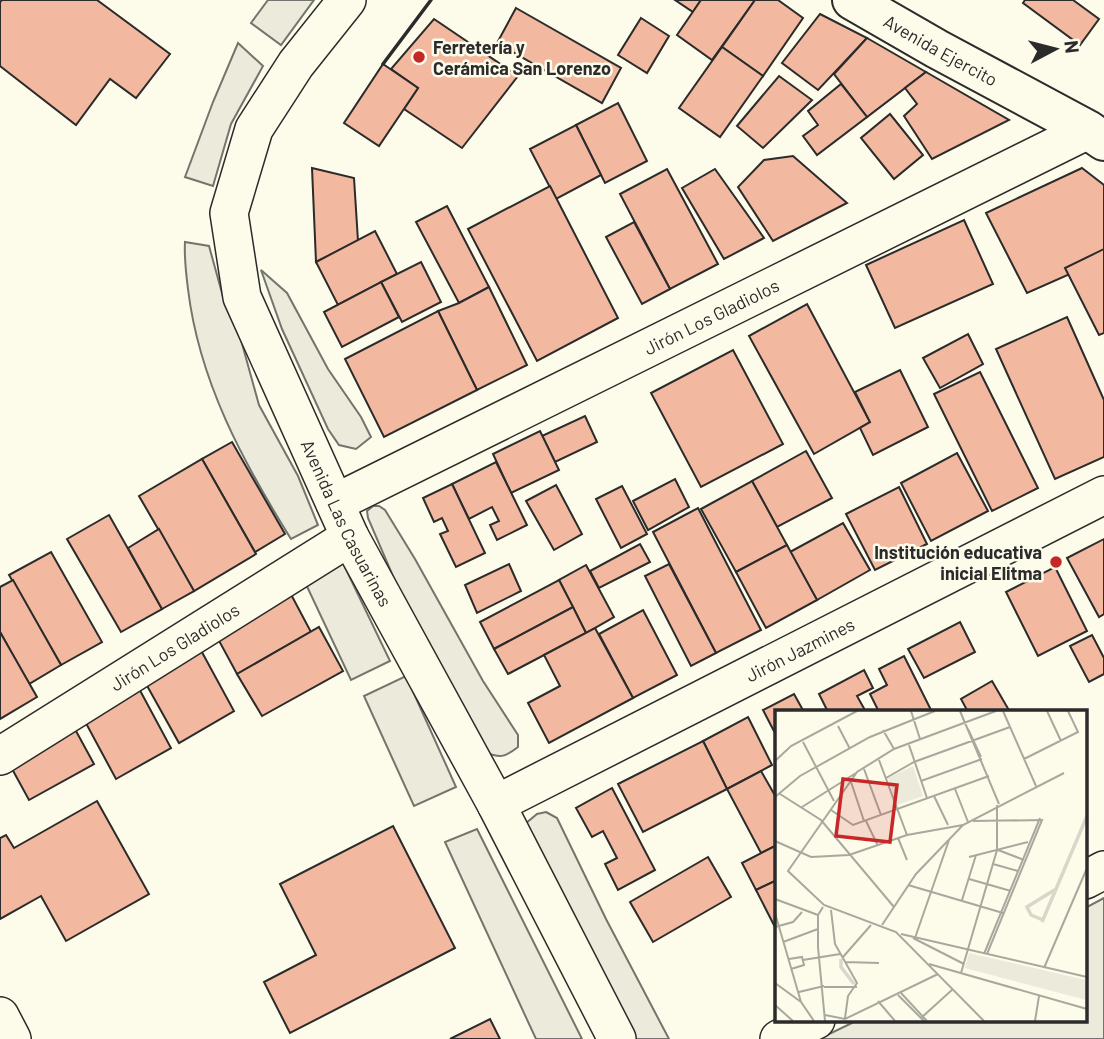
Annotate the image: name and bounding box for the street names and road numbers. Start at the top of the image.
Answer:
street label: Avenida Ejercito [880,10,1001,90]
street label: Jirón Los Gladiolos [640,274,783,359]
street label: Avenida Las Casuarinas [297,436,397,610]
street label: Jirón Los Gladiolos [106,598,243,695]
street label: Jirón Jazmines [742,613,858,686]

